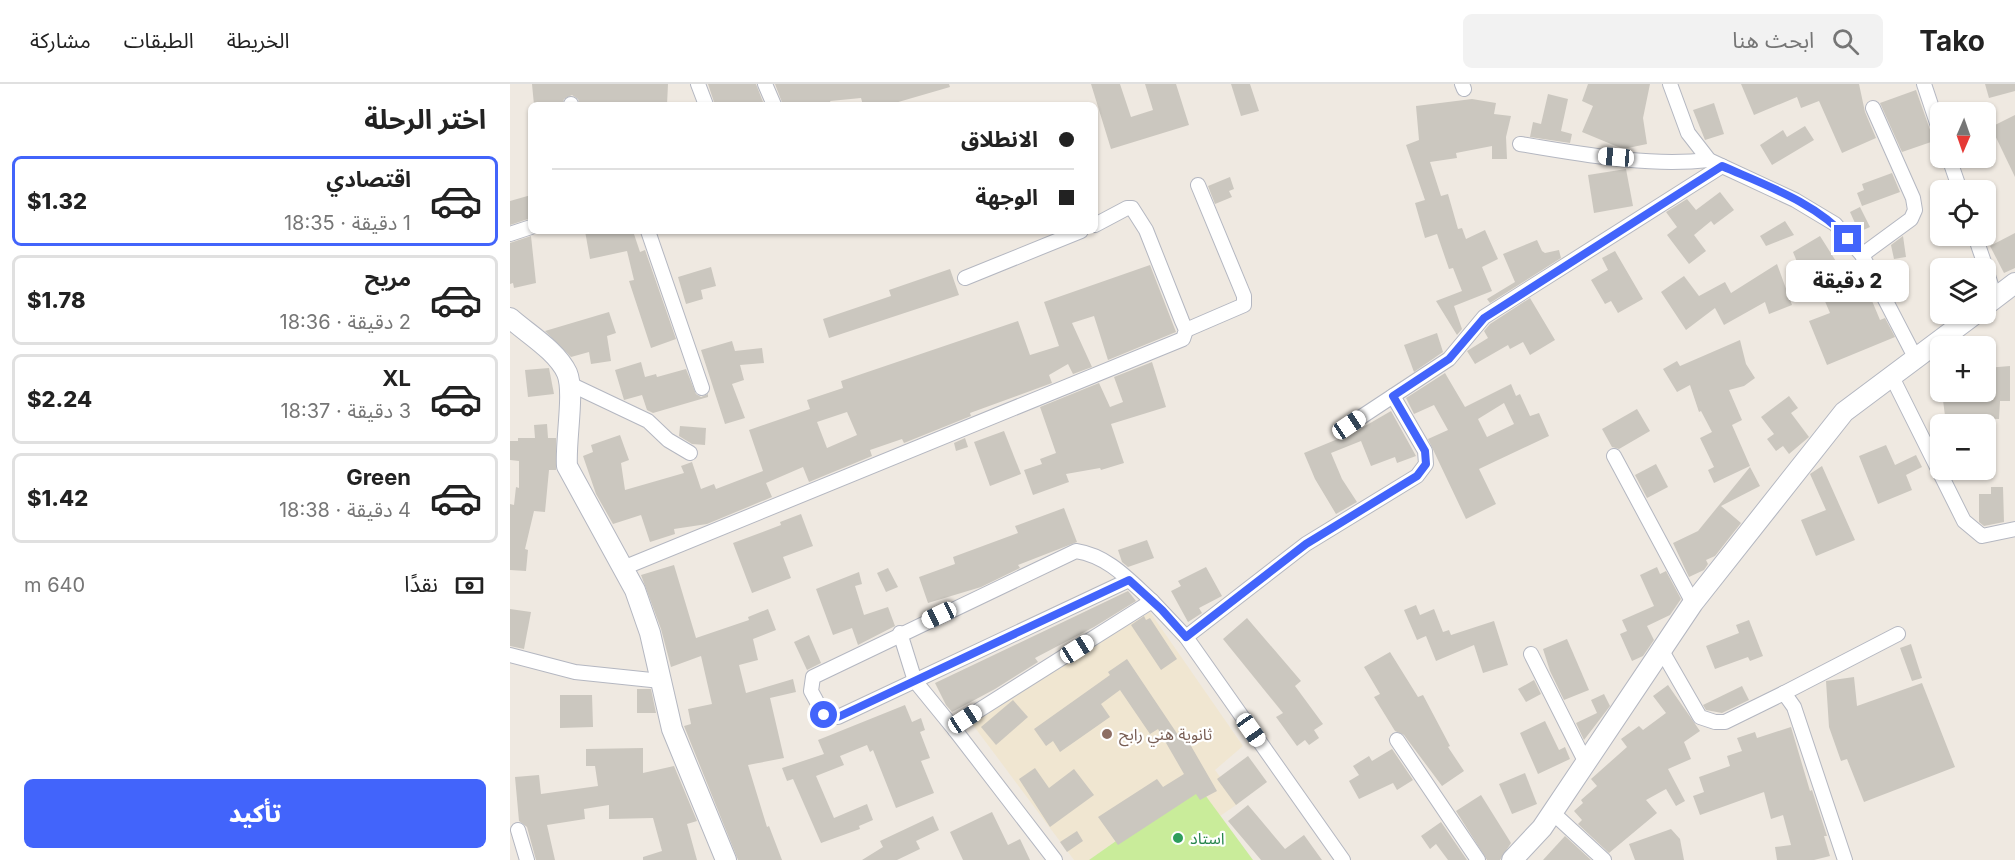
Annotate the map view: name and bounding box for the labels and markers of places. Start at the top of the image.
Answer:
place label: ثانوية هني رابح [1119,724,1213,747]
marker: ثانوية هني رابح [1100,727,1114,741]
place label: استاد [1190,828,1225,848]
marker: استاد [1171,831,1185,845]

